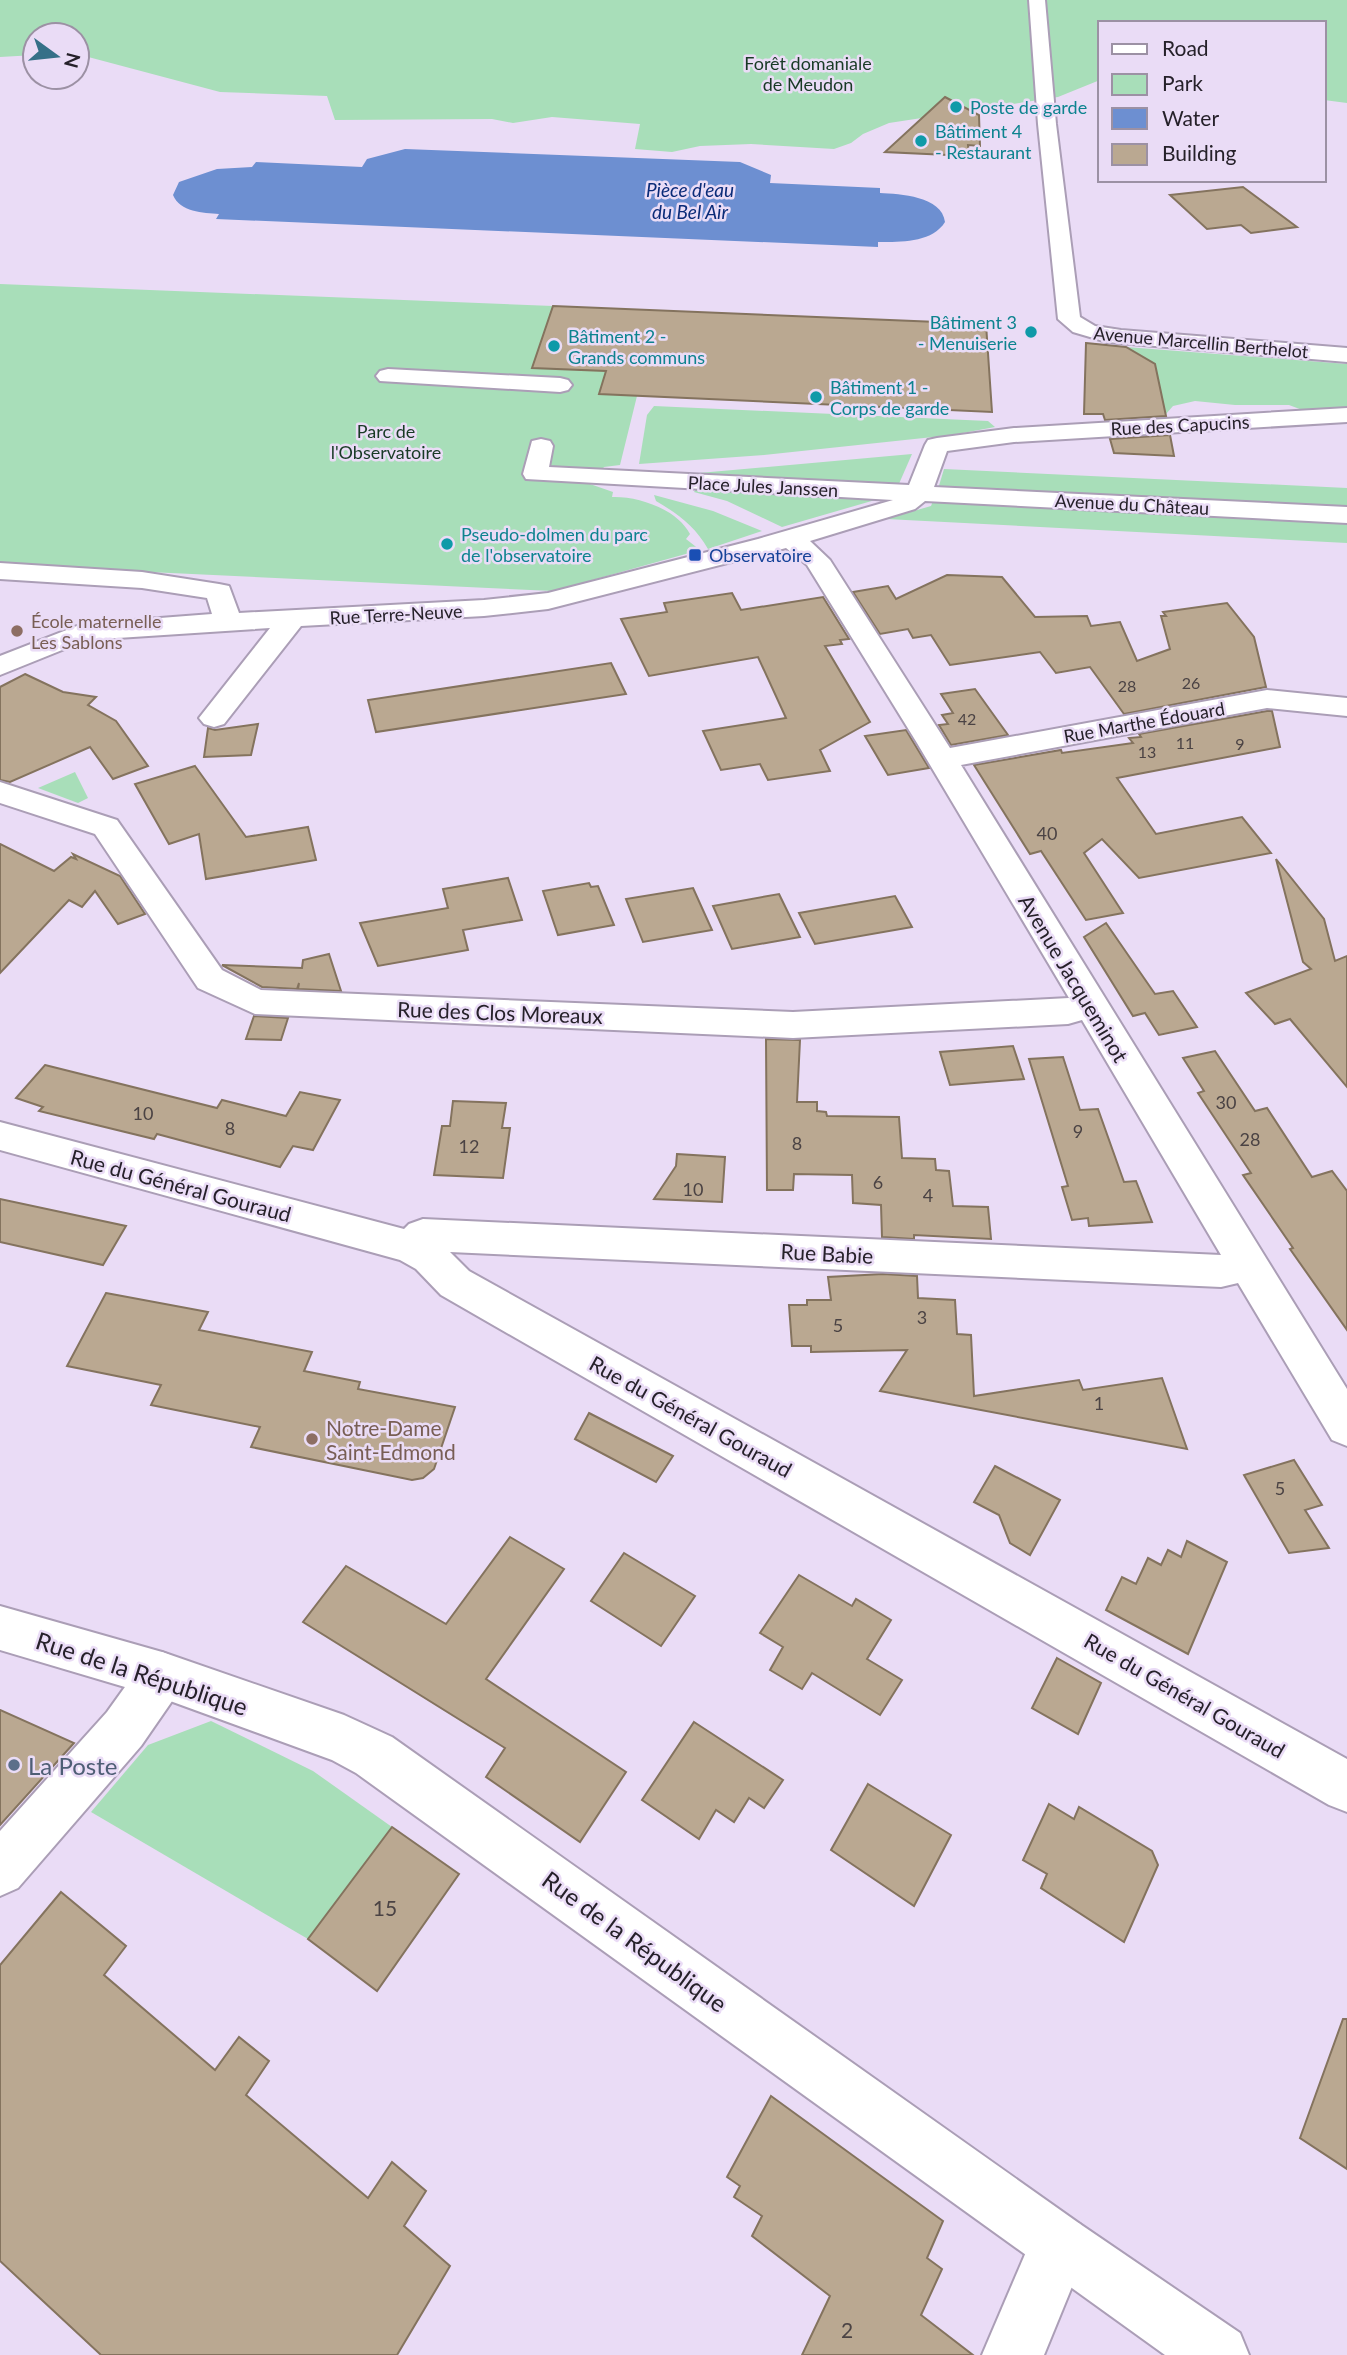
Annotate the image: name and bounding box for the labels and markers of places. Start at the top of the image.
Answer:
place label: Poste de garde [970,96,1087,118]
marker: Poste de garde [948,99,964,115]
place label: Bâtiment 4 - Restaurant [935,120,1032,163]
marker: Bâtiment 4 - Restaurant [913,133,929,149]
place label: Bâtiment 3 - Menuiserie [918,311,1017,354]
marker: Bâtiment 3 - Menuiserie [1023,324,1039,340]
place label: Bâtiment 2 - Grands communs [568,325,705,368]
marker: Bâtiment 2 - Grands communs [546,338,562,354]
place label: Bâtiment 1 - Corps de garde [830,376,949,419]
marker: Bâtiment 1 - Corps de garde [808,389,824,405]
place label: Pseudo-dolmen du parc de l'observatoire [461,523,648,566]
marker: Pseudo-dolmen du parc de l'observatoire [439,536,455,552]
place label: Observatoire [709,544,812,566]
marker: Observatoire [687,547,703,563]
place label: École maternelle Les Sablons [31,610,162,653]
marker: École maternelle Les Sablons [9,623,25,639]
place label: Notre-Dame Saint-Edmond [326,1415,456,1464]
marker: Notre-Dame Saint-Edmond [304,1431,320,1447]
place label: La Poste [28,1751,117,1780]
marker: La Poste [6,1757,22,1773]

